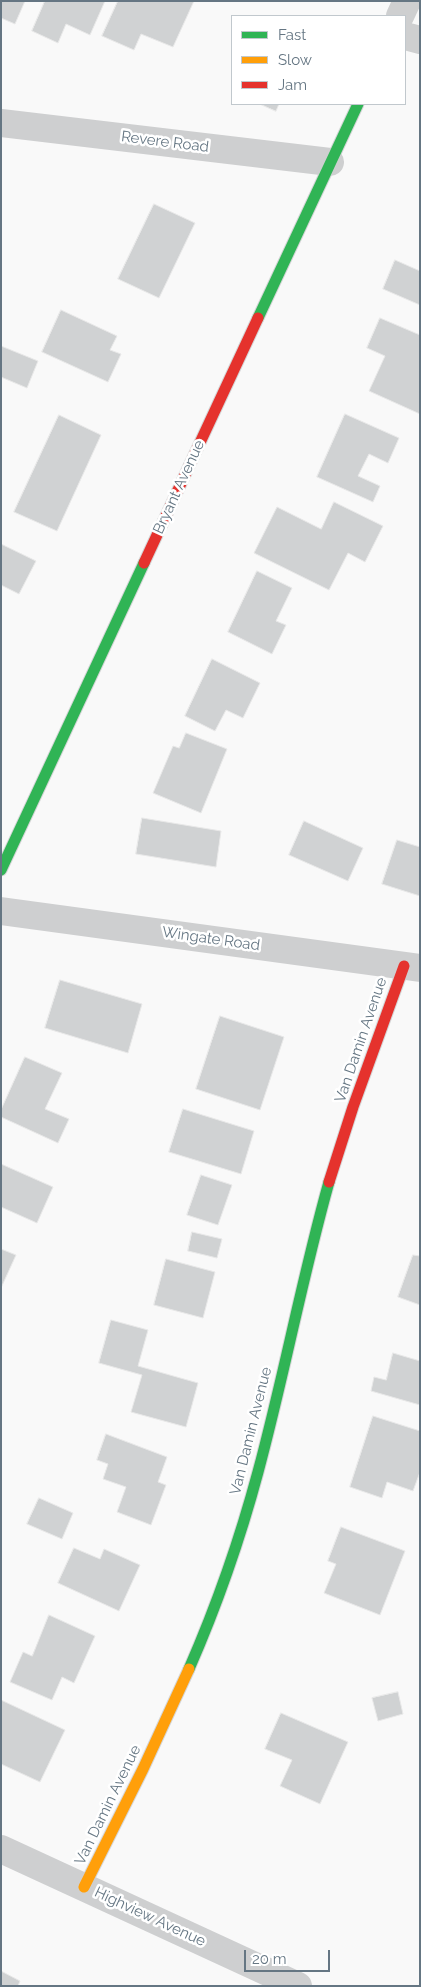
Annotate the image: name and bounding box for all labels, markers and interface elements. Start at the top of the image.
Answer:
legend [231,15,406,105]
text: Fast [278,26,306,44]
text: Slow [278,51,312,69]
text: Jam [278,76,307,94]
street label: Revere Road [120,128,210,156]
street label: Bryant Avenue [149,437,209,537]
street label: Wingate Road [161,923,261,955]
street label: Van Damin Avenue [331,975,391,1105]
street label: Van Damin Avenue [226,1365,276,1497]
street label: Van Damin Avenue [71,1742,145,1868]
street label: Highview Avenue [92,1883,208,1951]
scale bar [246,1940,332,1972]
text: 20 m [252,1950,287,1968]

